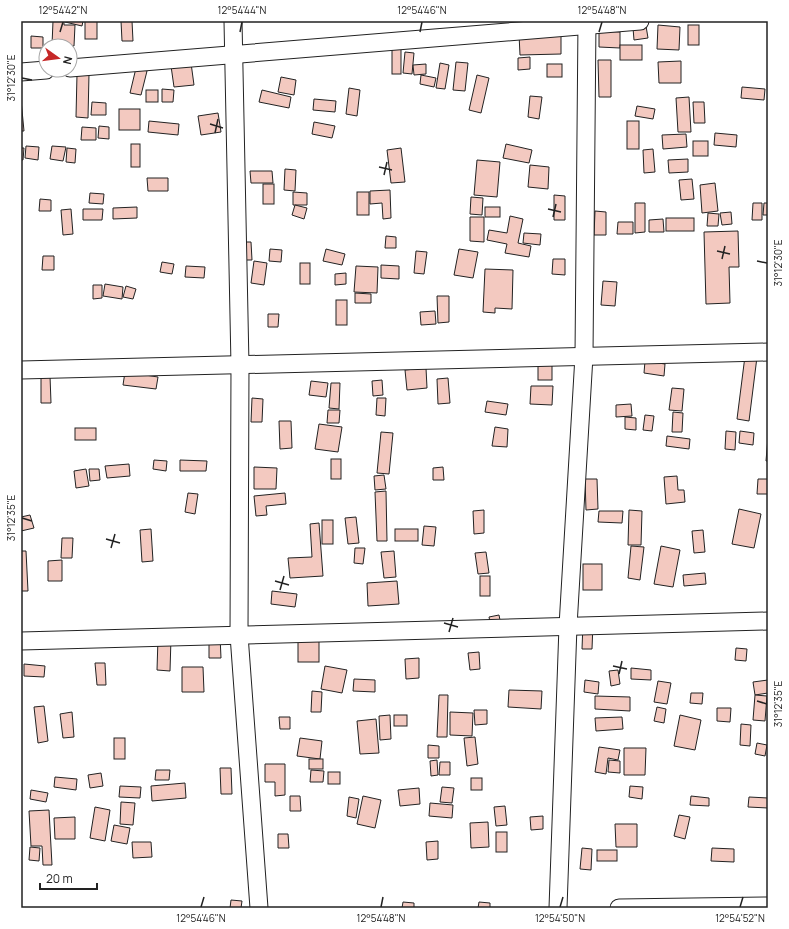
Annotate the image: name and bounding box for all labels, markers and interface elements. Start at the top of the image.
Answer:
text: 12°54'42"N [39,3,88,17]
text: 12°54'44"N [218,3,267,17]
text: 12°54'46"N [397,3,447,17]
text: 12°54'48"N [578,3,627,17]
north arrow [38,38,78,78]
text: 31°12'30"E [4,54,18,101]
text: N [60,55,76,66]
text: 31°12'30"E [771,239,785,286]
text: 31°12'35"E [4,494,18,541]
text: 31°12'35"E [771,680,785,727]
scale bar [40,865,97,891]
text: 20 m [46,870,73,887]
text: 12°54'46"N [176,911,226,925]
text: 12°54'48"N [357,911,406,925]
text: 12°54'50"N [535,911,585,925]
text: 12°54'52"N [715,911,765,925]

